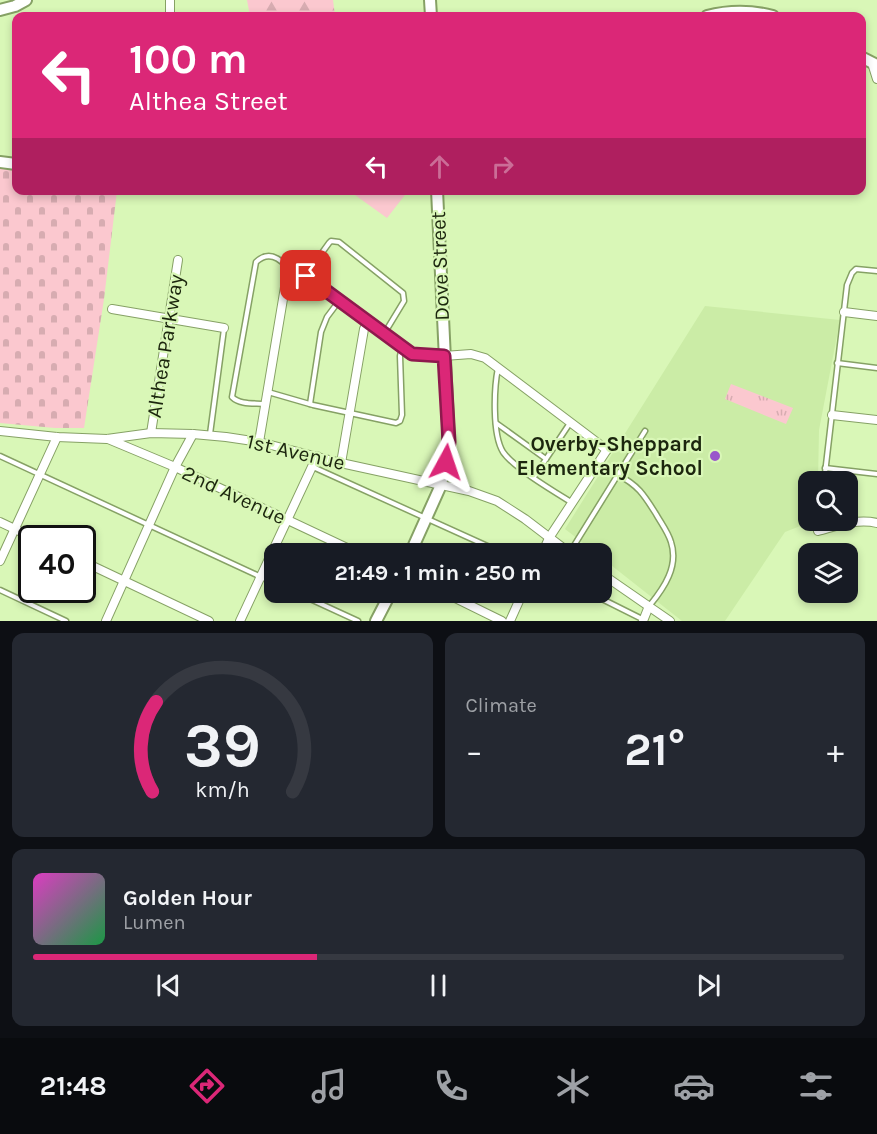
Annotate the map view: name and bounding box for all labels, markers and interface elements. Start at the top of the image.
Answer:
text: 100 m [129,34,248,84]
icon: left [30,36,108,114]
text: Althea Street [129,85,288,117]
icon: left [360,150,393,183]
icon: ahead [423,150,456,183]
icon: right [486,150,519,183]
street label: Dove Street [426,211,454,321]
pin [280,250,331,301]
icon: arrive [289,259,322,292]
street label: Althea Parkway [142,272,188,419]
street label: 1st Avenue [245,429,347,475]
position arrow [414,430,478,494]
place label: Overby-Sheppard Elementary School [517,432,703,480]
marker: Overby-Sheppard Elementary School [708,449,722,463]
street label: 2nd Avenue [178,461,290,529]
map controls [798,471,858,603]
button: search [798,471,858,531]
speed limit sign: 40 [18,525,96,603]
button: layers [798,543,858,603]
text: 21:49 · 1 min · 250 m [335,560,542,586]
text: Climate [466,694,537,717]
text: 39 [184,709,261,782]
text: 21° [624,724,685,776]
text: − [466,732,483,770]
text: + [827,732,844,770]
text: km/h [195,777,249,802]
text: Golden Hour [123,885,252,911]
text: Lumen [123,911,186,934]
icon: previous [152,969,185,1002]
icon: pause [422,969,455,1002]
icon: next [692,969,725,1002]
icon: directions [186,1065,228,1107]
icon: music [308,1065,350,1107]
icon: phone [430,1065,472,1107]
icon: climate [552,1065,594,1107]
icon: car [673,1065,715,1107]
icon: filters [795,1065,837,1107]
text: 21:48 [40,1070,107,1102]

